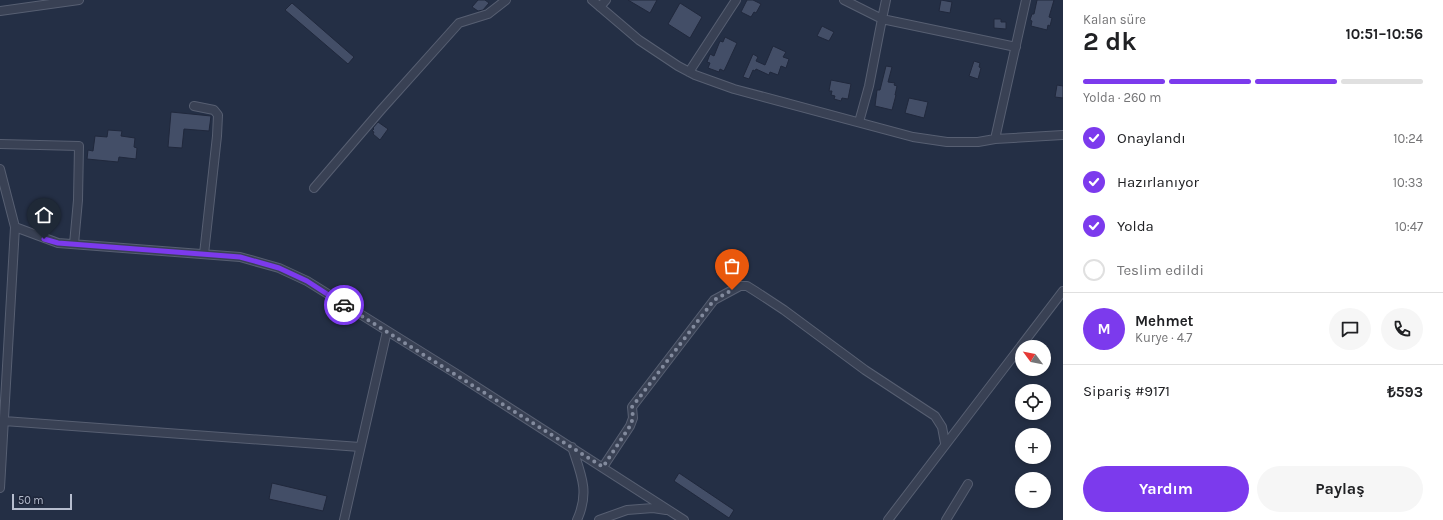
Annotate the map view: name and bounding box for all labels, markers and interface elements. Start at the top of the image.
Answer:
text: Kalan süre [1083,12,1146,27]
text: 10:51–10:56 [1345,25,1423,43]
text: 2 dk [1083,26,1137,57]
text: Yolda · 260 m [1083,90,1161,105]
icon: check [1083,127,1105,149]
text: Onaylandı [1117,129,1186,147]
text: 10:24 [1393,131,1423,146]
icon: check [1083,171,1105,193]
text: Hazırlanıyor [1117,173,1199,191]
text: 10:33 [1393,175,1423,190]
pin [27,198,61,239]
icon: home [33,204,55,226]
icon: check [1083,215,1105,237]
text: Yolda [1117,217,1154,235]
text: 10:47 [1395,219,1423,234]
pin [715,249,749,290]
icon: bag [721,255,743,277]
text: Teslim edildi [1117,261,1204,279]
courier [324,285,364,325]
icon: car [333,294,355,316]
button: chat [1329,308,1371,350]
button: phone [1381,308,1423,350]
text: Mehmet [1135,312,1194,330]
text: M [1097,320,1111,338]
text: Kurye · 4.7 [1135,330,1192,345]
north arrow [1015,340,1051,376]
map controls [1015,340,1051,508]
text: Sipariş #9171 [1083,382,1170,400]
text: ₺593 [1387,383,1423,401]
button: locate [1015,384,1051,420]
button: + [1015,428,1051,464]
button: Yardım [1083,466,1249,512]
button: Paylaş [1257,466,1423,512]
button: − [1015,472,1051,508]
scale bar [12,492,72,511]
text: 50 m [18,494,44,507]

